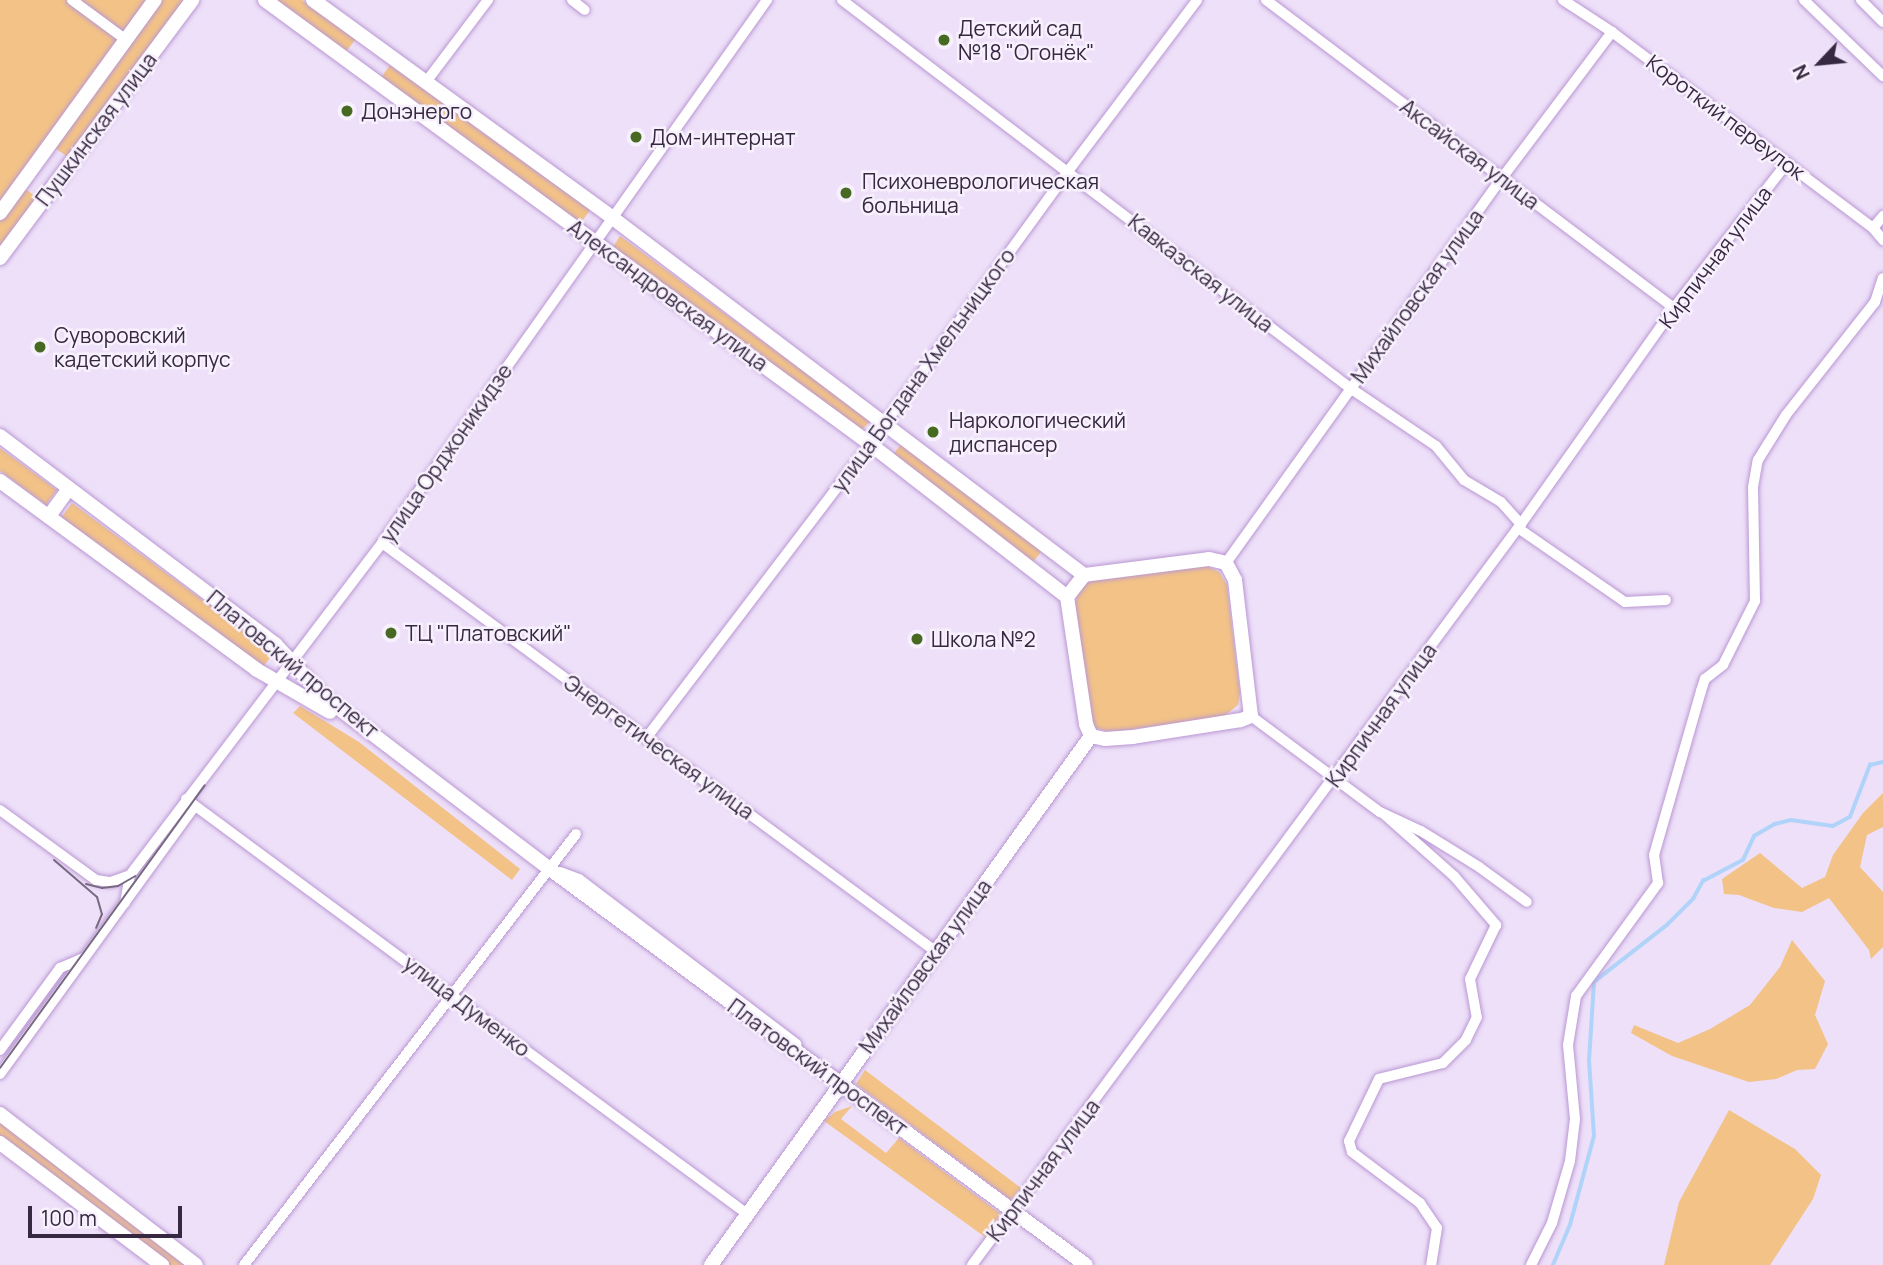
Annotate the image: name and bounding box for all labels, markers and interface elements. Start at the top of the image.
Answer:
place label: Детский сад №18 "Огонёк" [958,15,1095,65]
north arrow [1785,28,1855,98]
marker: Детский сад №18 "Огонёк" [936,32,952,48]
street label: Пушкинская улица [30,47,162,211]
street label: Короткий переулок [1642,49,1810,185]
text: N [1786,60,1816,84]
street label: Аксайская улица [1396,94,1544,214]
place label: Донэнерго [361,98,472,124]
marker: Донэнерго [339,103,355,119]
place label: Дом-интернат [650,124,796,150]
marker: Дом-интернат [628,129,644,145]
place label: Психоневрологическая больница [862,168,1099,218]
street label: Кирпичная улица [1653,181,1777,333]
marker: Психоневрологическая больница [836,183,856,203]
street label: Михайловская улица [1346,204,1488,388]
street label: Кавказская улица [1124,209,1278,337]
street label: Александровская улица [563,214,773,376]
street label: улица Богдана Хмельницкого [826,243,1020,497]
place label: Суворовский кадетский корпус [54,322,231,372]
marker: Суворовский кадетский корпус [32,339,48,355]
street label: улица Орджоникидзе [375,359,517,547]
place label: Наркологический диспансер [949,407,1126,457]
marker: Наркологический диспансер [923,422,943,442]
street label: Платовский проспект [202,585,384,743]
place label: ТЦ "Платовский" [405,620,572,646]
marker: ТЦ "Платовский" [383,625,399,641]
place label: Школа №2 [931,626,1036,652]
marker: Школа №2 [909,631,925,647]
street label: Кирпичная улица [1320,638,1442,792]
street label: Энергетическая улица [559,670,759,824]
street label: Михайловская улица [854,874,996,1058]
street label: улица Думенко [399,950,535,1062]
street label: Платовский проспект [723,993,913,1141]
street label: Кирпичная улица [981,1094,1105,1246]
scale bar [32,1192,186,1236]
text: 100 m [41,1204,97,1232]

